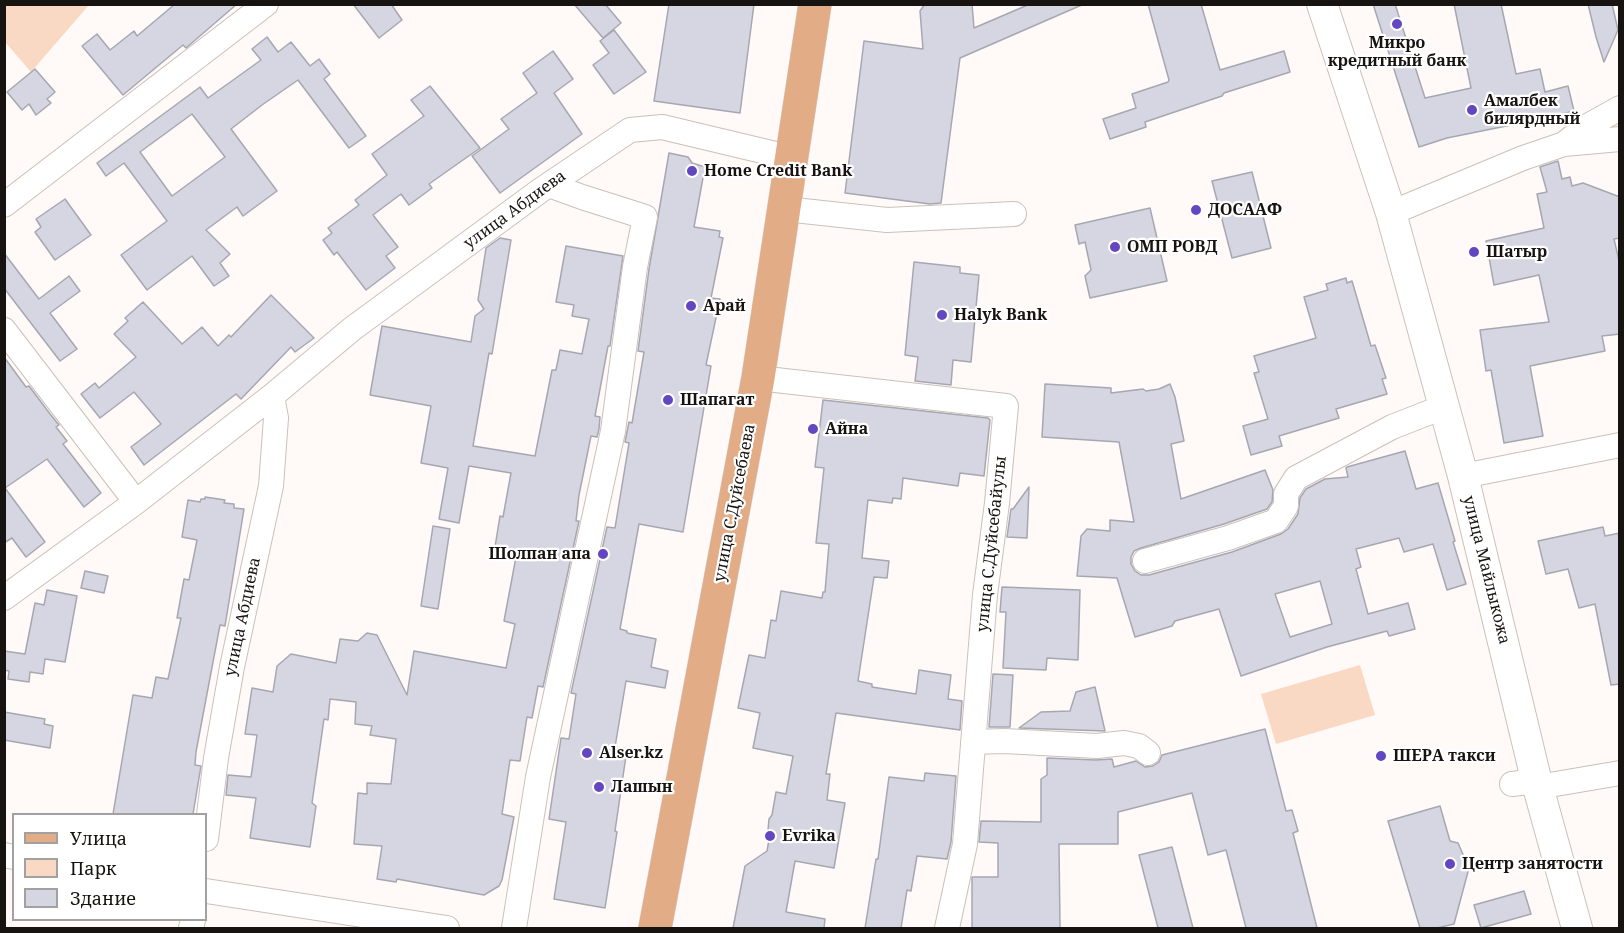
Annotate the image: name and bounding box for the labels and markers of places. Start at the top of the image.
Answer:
marker: Микро кредитный банк [1390,17,1404,31]
place label: Микро кредитный банк [1328,33,1466,71]
place label: Амалбек билярдный [1484,91,1580,129]
marker: Амалбек билярдный [1465,103,1479,117]
place label: Home Credit Bank [704,161,852,181]
marker: Home Credit Bank [685,164,699,178]
place label: ДОСААФ [1208,200,1282,220]
marker: ДОСААФ [1189,203,1203,217]
place label: ОМП РОВД [1127,237,1218,257]
marker: ОМП РОВД [1108,240,1122,254]
place label: Шатыр [1486,242,1547,262]
marker: Шатыр [1467,245,1481,259]
place label: Арай [703,296,746,316]
marker: Арай [684,299,698,313]
place label: Halyk Bank [954,305,1047,325]
marker: Halyk Bank [935,308,949,322]
place label: Шапагат [680,390,754,410]
marker: Шапагат [661,393,675,407]
place label: Айна [825,419,868,439]
marker: Айна [806,422,820,436]
place label: Шолпан апа [488,544,591,564]
marker: Шолпан апа [596,547,610,561]
place label: Alser.kz [599,743,663,763]
marker: Alser.kz [580,746,594,760]
place label: ШЕРА такси [1393,746,1496,766]
marker: ШЕРА такси [1374,749,1388,763]
place label: Лашын [611,777,672,797]
marker: Лашын [592,780,606,794]
place label: Evrika [782,826,836,846]
marker: Evrika [763,829,777,843]
place label: Центр занятости [1462,854,1603,874]
marker: Центр занятости [1443,857,1457,871]

